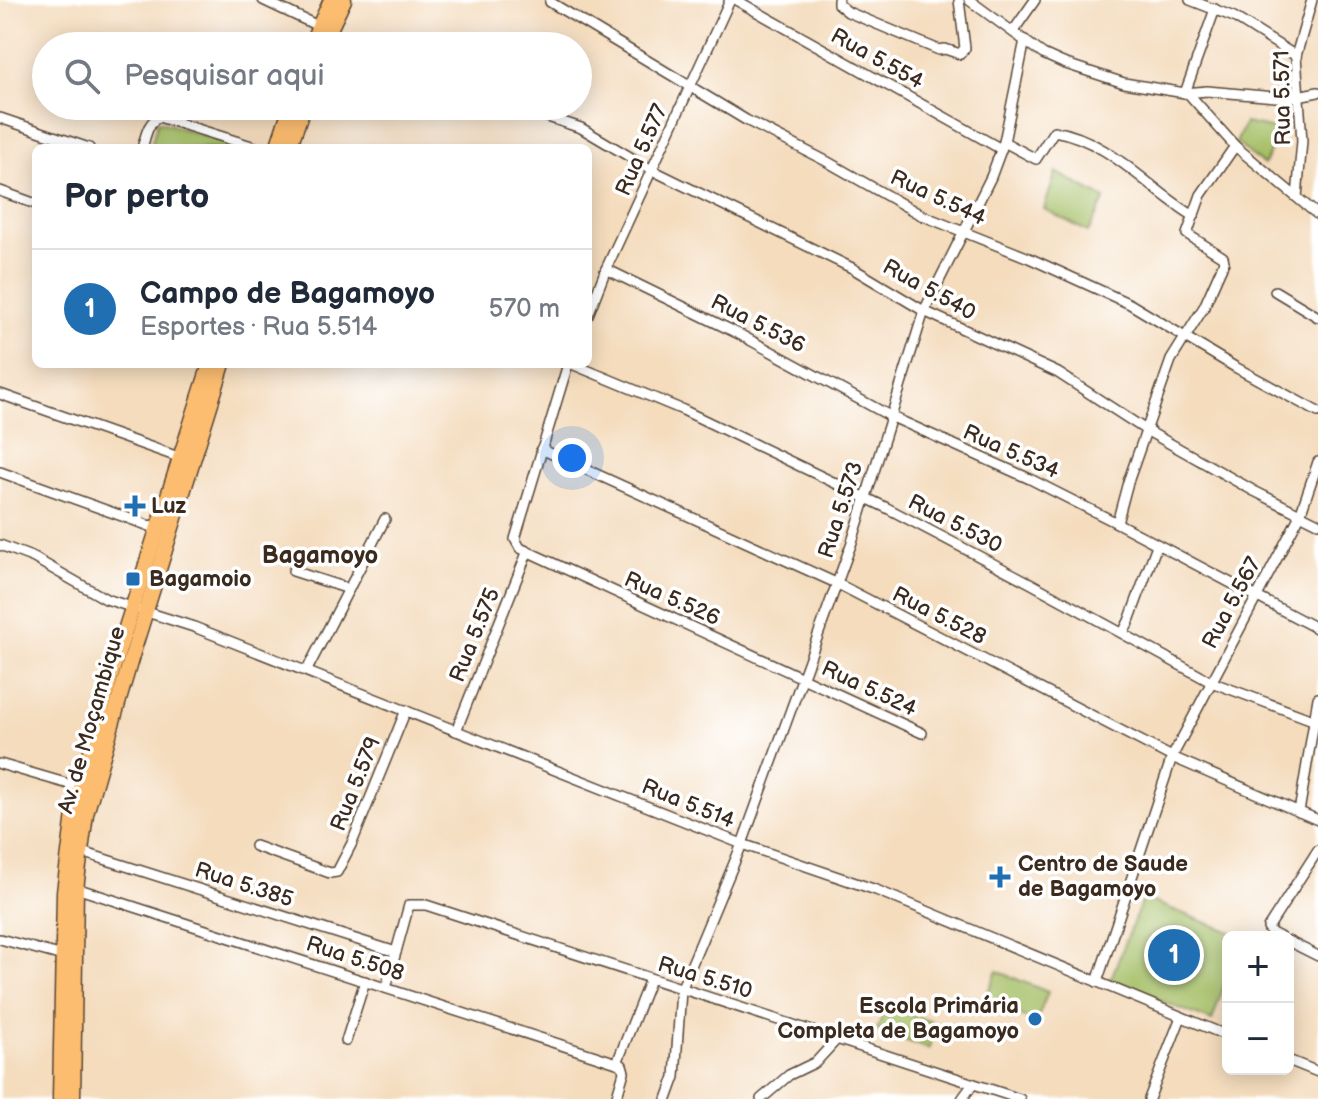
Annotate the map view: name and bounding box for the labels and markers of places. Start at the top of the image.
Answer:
place label: Luz [151,493,187,520]
marker: Luz [126,497,144,515]
place label: Bagamoio [149,566,251,593]
marker: Bagamoio [124,570,142,588]
place label: Centro de Saude de Bagamoyo [1018,851,1188,903]
marker: Centro de Saude de Bagamoyo [989,866,1011,888]
pin: 1 [1148,925,1200,985]
place label: Escola Primária Completa de Bagamoyo [777,993,1019,1045]
marker: Escola Primária Completa de Bagamoyo [1026,1010,1044,1028]

